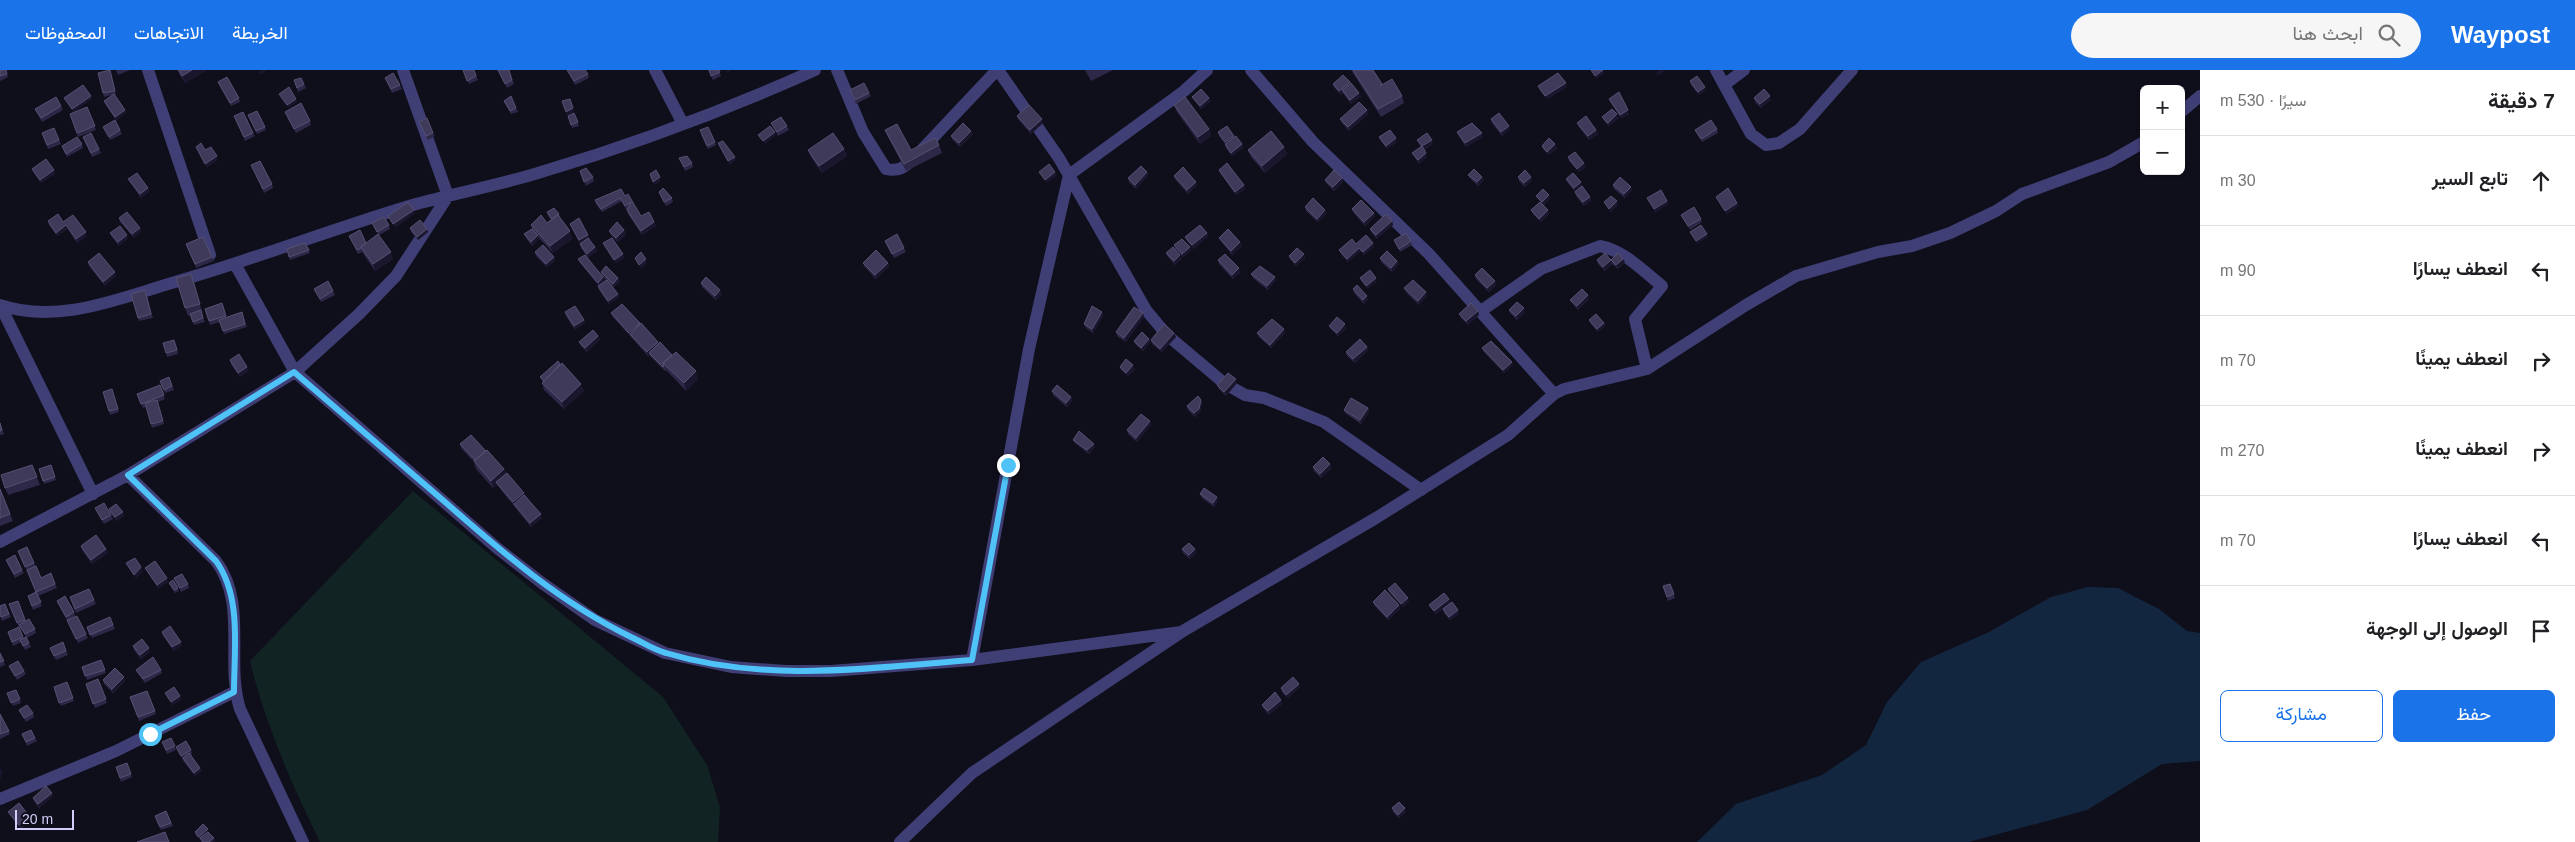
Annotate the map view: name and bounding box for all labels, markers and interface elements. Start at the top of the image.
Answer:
search box [2071,13,2421,58]
icon: search [2375,21,2403,49]
text: Waypost [2451,21,2550,48]
text: المحفوظات [25,23,106,43]
text: الاتجاهات [134,23,204,43]
text: الخريطة [232,23,288,43]
text: ابحث هنا [2292,23,2363,44]
map controls [2140,85,2185,175]
button: + [2140,85,2185,130]
text: 7 دقيقة [2488,89,2555,112]
text: سيرًا · 530 m [2220,92,2306,109]
button: − [2140,130,2185,175]
icon: ahead [2527,167,2555,195]
text: تابع السير [2432,168,2508,189]
text: 30 m [2220,172,2256,189]
icon: left [2527,257,2555,285]
text: انعطف يسارًا [2413,258,2508,279]
text: 90 m [2220,262,2256,279]
icon: right [2527,347,2555,375]
text: انعطف يمينًا [2415,348,2508,369]
text: 70 m [2220,352,2256,369]
icon: right [2527,437,2555,465]
text: انعطف يمينًا [2415,438,2508,459]
text: 270 m [2220,442,2264,459]
route end [997,454,1020,477]
icon: left [2527,527,2555,555]
text: انعطف يسارًا [2413,528,2508,549]
text: 70 m [2220,532,2256,549]
icon: arrive [2527,617,2555,645]
text: الوصول إلى الوجهة [2366,618,2508,639]
button: مشاركة [2220,690,2383,742]
button: حفظ [2393,690,2555,742]
route start [139,723,162,746]
scale bar [15,807,74,830]
text: 20 m [22,811,53,827]

